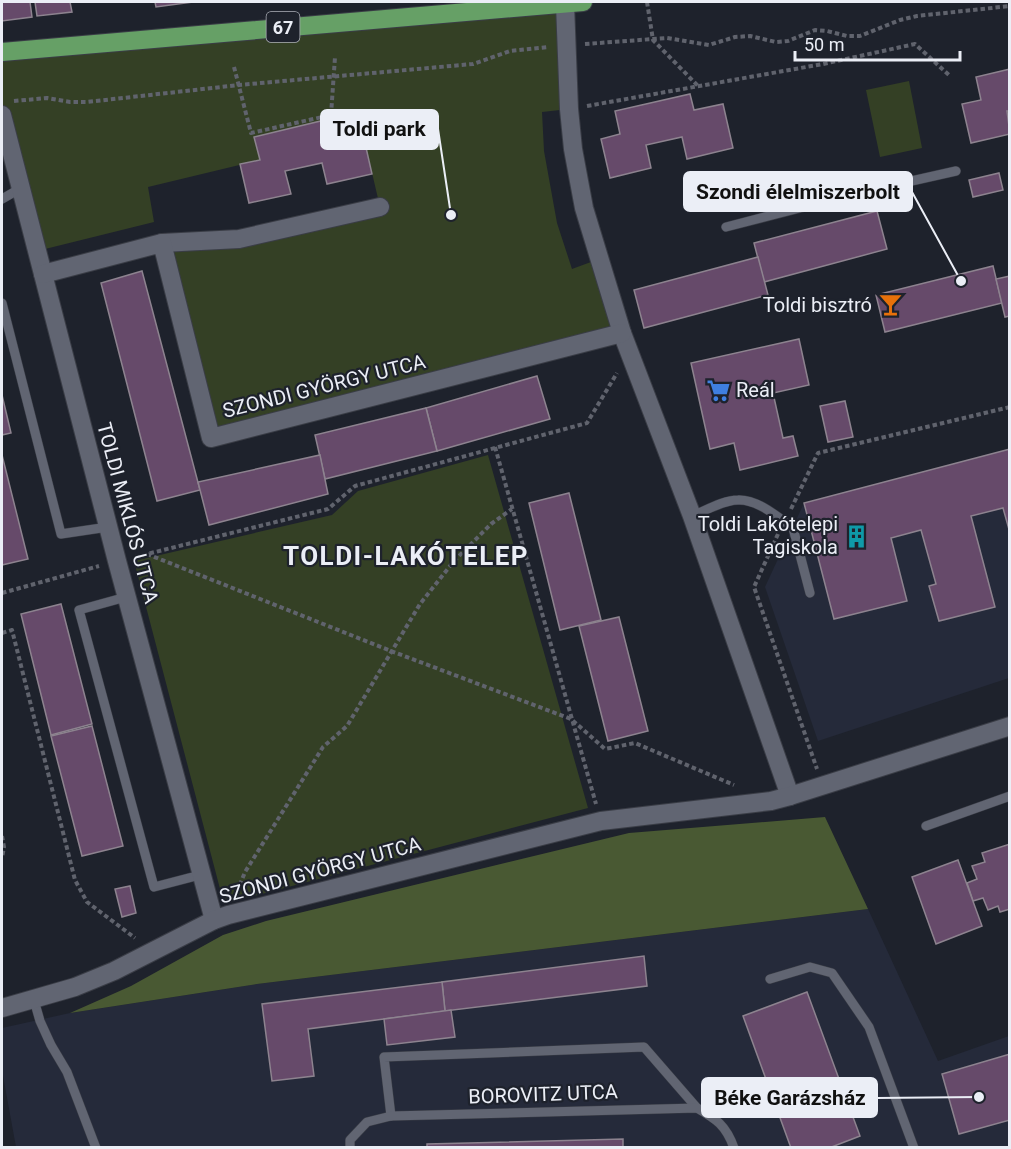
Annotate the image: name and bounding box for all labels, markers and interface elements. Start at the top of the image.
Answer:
road number: 67 [266,12,300,42]
scale bar [795,24,960,62]
text: 50 m [804,34,844,55]
callout: Toldi park [321,110,438,149]
text: Toldi park [332,117,426,141]
callout: Szondi élelmiszerbolt [684,172,912,211]
text: Szondi élelmiszerbolt [696,180,900,204]
bar icon: Toldi bisztró [877,292,903,318]
place label: Toldi bisztró [763,293,872,317]
street label: SZONDI GYÖRGY UTCA [220,349,428,423]
supermarket icon: Reál [705,377,731,403]
place label: Reál [736,378,775,402]
street label: TOLDI MIKLÓS UTCA [92,420,164,606]
place label: Toldi Lakótelepi Tagiskola [698,512,838,559]
building icon: Toldi Lakótelepi Tagiskola [843,523,869,549]
district label: TOLDI-LAKÓTELEP [283,541,529,571]
street label: SZONDI GYÖRGY UTCA [216,832,424,908]
callout: Béke Garázsház [702,1078,877,1117]
street label: BOROVITZ UTCA [468,1079,618,1109]
text: Béke Garázsház [714,1086,866,1110]

